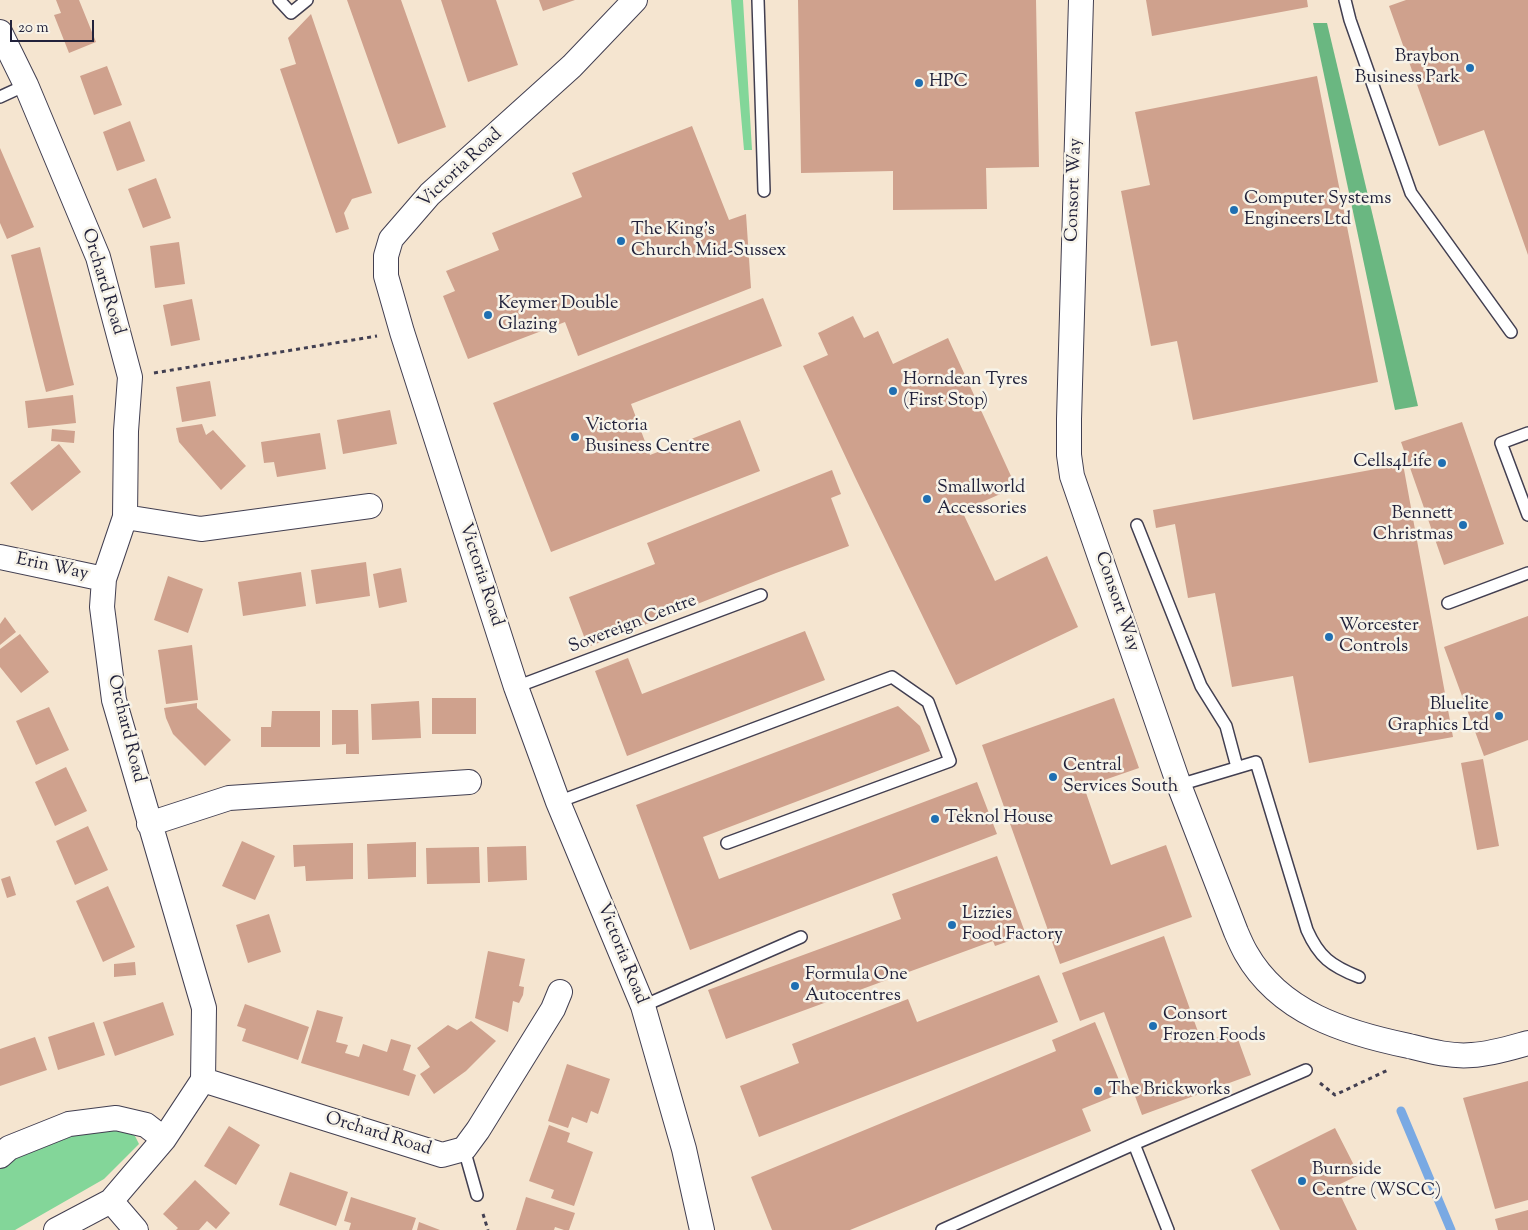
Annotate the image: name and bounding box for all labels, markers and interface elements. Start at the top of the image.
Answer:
scale bar [12,10,96,42]
text: 20 m [18,18,49,39]
place label: Braybon Business Park [1355,47,1460,90]
marker: Braybon Business Park [1464,62,1476,74]
place label: HPC [929,72,968,94]
marker: HPC [913,77,925,89]
street label: Victoria Road [415,125,507,213]
street label: Consort Way [1062,138,1088,242]
place label: Computer Systems Engineers Ltd [1244,189,1391,232]
marker: Computer Systems Engineers Ltd [1228,204,1240,216]
place label: The King's Church Mid-Sussex [631,220,786,262]
street label: Orchard Road [76,226,128,338]
marker: The King's Church Mid-Sussex [615,235,627,247]
place label: Keymer Double Glazing [498,294,618,336]
marker: Keymer Double Glazing [482,309,494,321]
place label: Horndean Tyres (First Stop) [903,370,1028,412]
marker: Horndean Tyres (First Stop) [887,385,899,397]
place label: Victoria Business Centre [585,416,710,458]
marker: Victoria Business Centre [569,431,581,443]
place label: Cells4Life [1353,452,1432,474]
marker: Cells4Life [1436,457,1448,469]
place label: Smallworld Accessories [937,478,1027,520]
marker: Smallworld Accessories [921,493,933,505]
place label: Bennett Christmas [1373,504,1453,546]
marker: Bennett Christmas [1457,519,1469,531]
street label: Victoria Road [453,521,507,629]
street label: Consort Way [1089,549,1143,655]
street label: Erin Way [14,550,90,586]
street label: Sovereign Centre [566,591,700,659]
place label: Worcester Controls [1339,616,1419,659]
marker: Worcester Controls [1323,631,1335,643]
street label: Orchard Road [101,673,149,785]
place label: Bluelite Graphics Ltd [1388,695,1489,738]
marker: Bluelite Graphics Ltd [1493,710,1505,722]
place label: Central Services South [1063,756,1178,799]
marker: Central Services South [1047,771,1059,783]
place label: Teknol House [945,808,1053,830]
marker: Teknol House [929,813,941,825]
street label: Victoria Road [591,900,651,1008]
place label: Lizzies Food Factory [962,904,1063,946]
marker: Lizzies Food Factory [946,919,958,931]
place label: Formula One Autocentres [805,965,908,1008]
marker: Formula One Autocentres [789,980,801,992]
place label: Consort Frozen Foods [1163,1005,1266,1048]
marker: Consort Frozen Foods [1147,1020,1159,1032]
place label: The Brickworks [1108,1080,1230,1102]
marker: The Brickworks [1092,1085,1104,1097]
street label: Orchard Road [322,1109,434,1161]
place label: Burnside Centre (WSCC) [1312,1160,1441,1202]
marker: Burnside Centre (WSCC) [1296,1175,1308,1187]

